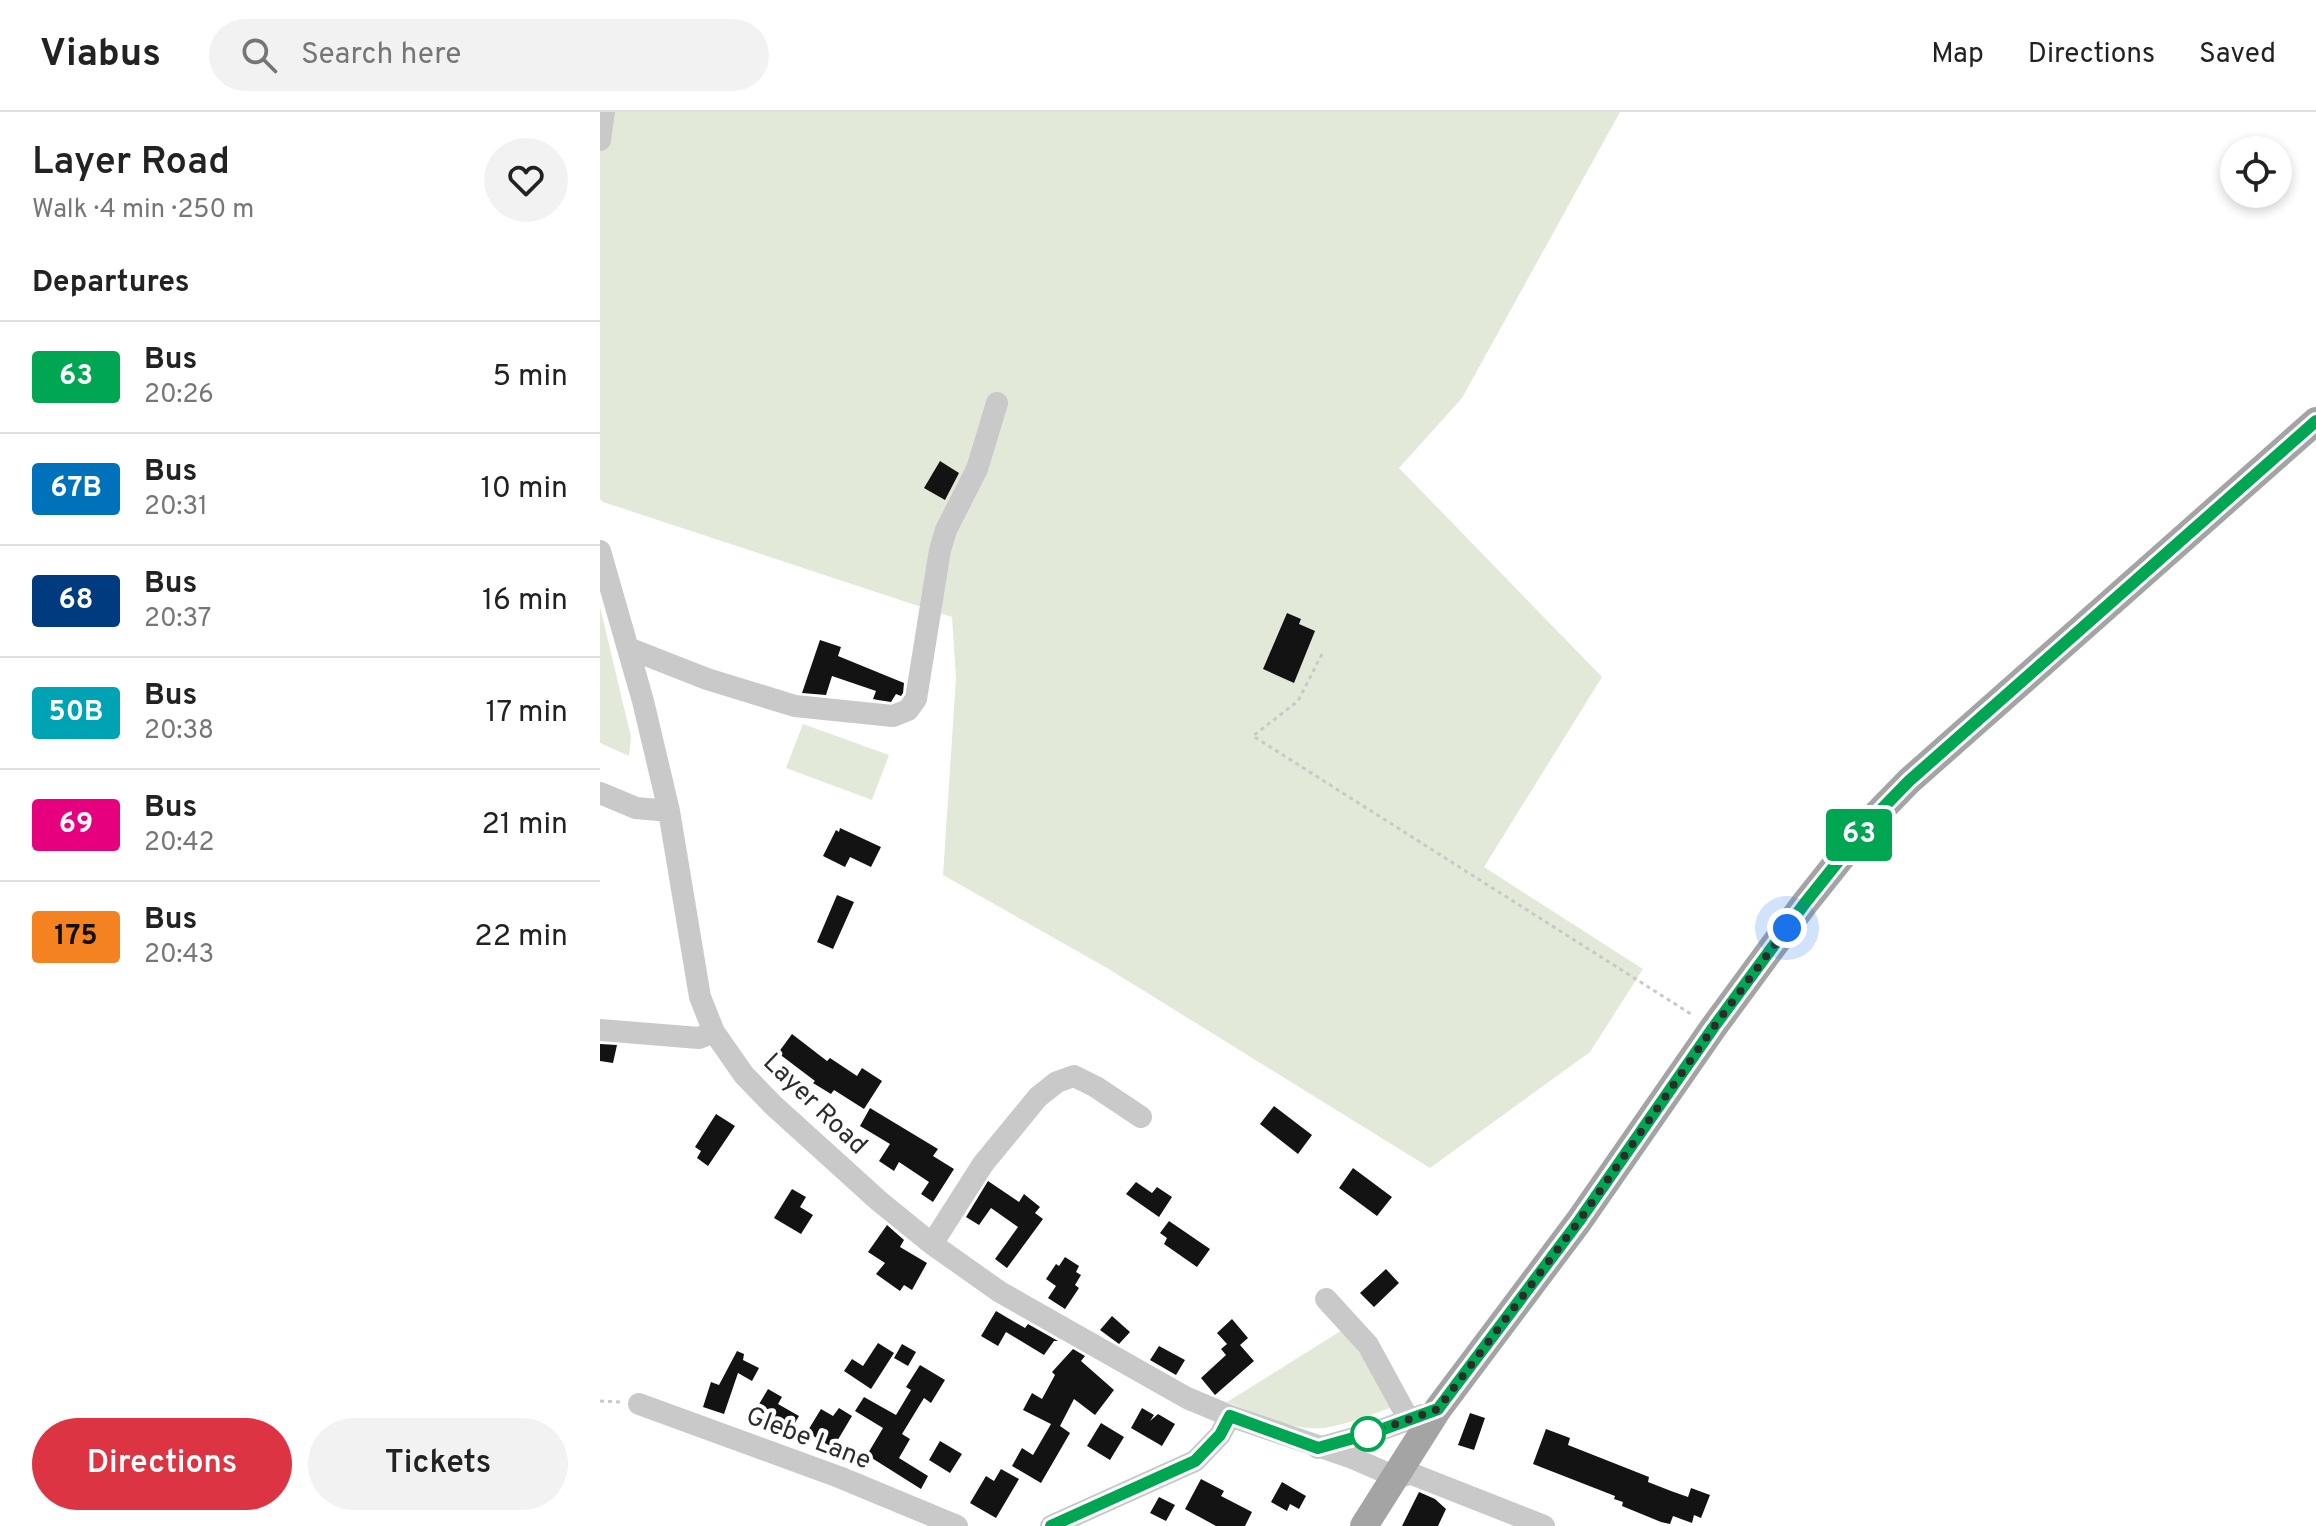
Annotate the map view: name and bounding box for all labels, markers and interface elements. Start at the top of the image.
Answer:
search box [209,19,769,91]
text: Viabus [40,31,161,80]
icon: search [237,33,281,77]
text: Search here [301,37,461,74]
text: Map [1931,37,1984,73]
text: Directions [2028,37,2155,73]
text: Saved [2199,37,2276,73]
map controls [2220,136,2292,208]
button: locate [2220,136,2292,208]
button: heart [484,138,568,222]
text: Layer Road [32,139,230,188]
text: Walk · 4 min · 250 m [32,194,254,227]
text: Departures [32,265,190,302]
text: Bus [144,342,197,379]
text: 63 [59,359,93,395]
text: 5 min [492,359,568,396]
text: 20:26 [144,379,214,412]
text: Bus [144,454,197,491]
text: 67B [50,471,102,507]
text: 10 min [481,471,568,508]
text: 20:31 [144,491,208,524]
text: Bus [144,566,197,603]
text: 68 [59,583,93,619]
text: 16 min [482,583,568,620]
text: 20:37 [144,603,211,636]
text: Bus [144,678,197,715]
text: 50B [49,695,103,731]
text: 17 min [485,695,568,732]
text: 20:38 [144,715,214,748]
text: Bus [144,790,197,827]
text: 69 [59,807,93,843]
text: 21 min [481,807,568,844]
line badge: 63 [1823,809,1895,861]
text: 63 [1842,817,1876,853]
text: 20:42 [144,827,215,860]
text: Bus [144,902,197,939]
your location [1767,908,1807,948]
text: 175 [54,919,98,955]
text: 22 min [474,919,568,956]
text: 20:43 [144,939,214,972]
street label: Layer Road [755,1047,873,1163]
street label: Glebe Lane [741,1400,875,1478]
unlabelled marker [1351,1417,1385,1451]
button: Directions [32,1418,292,1510]
button: Tickets [308,1418,568,1510]

